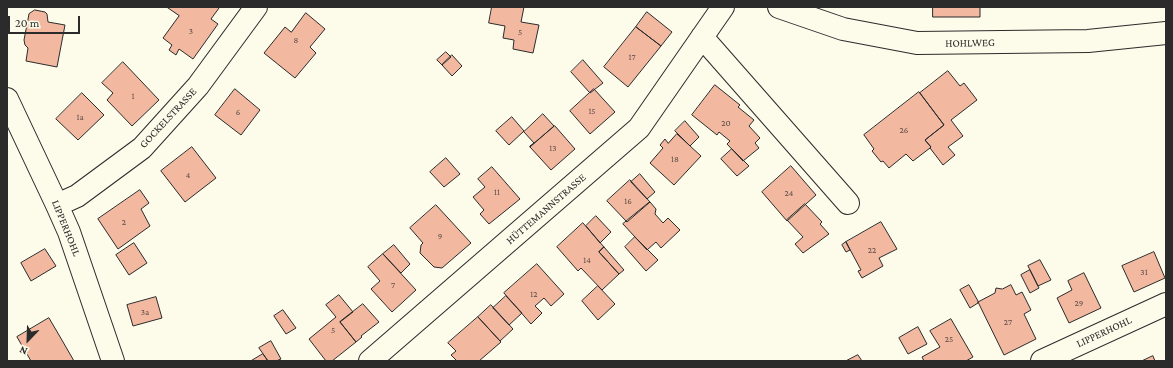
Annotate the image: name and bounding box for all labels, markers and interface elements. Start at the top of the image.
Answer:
scale bar [10,8,82,34]
text: 20 m [15,16,39,30]
house number: 3 [189,26,193,36]
house number: 5 [518,27,522,37]
house number: 8 [294,35,298,45]
street label: HOHLWEG [945,36,995,50]
house number: 17 [628,52,636,62]
street label: GOCKELSTRASSE [137,85,199,151]
house number: 1 [132,91,134,101]
house number: 15 [588,106,596,116]
house number: 6 [236,107,240,117]
house number: 1a [76,112,84,122]
house number: 20 [721,118,731,128]
house number: 26 [900,125,908,135]
house number: 13 [549,143,557,153]
house number: 18 [671,154,679,164]
house number: 4 [186,170,190,180]
street label: HÜTTEMANNSTRASSE [503,171,589,247]
house number: 11 [494,187,500,197]
house number: 24 [785,188,793,198]
house number: 16 [624,196,632,206]
street label: LIPPERHOHL [49,198,83,258]
house number: 2 [122,217,126,227]
house number: 9 [438,231,442,241]
house number: 22 [868,245,876,255]
house number: 14 [583,255,591,265]
house number: 31 [1140,267,1148,277]
house number: 7 [391,280,395,290]
house number: 12 [530,289,538,299]
house number: 29 [1075,298,1083,308]
house number: 3a [141,307,149,317]
street label: LIPPERHOHL [1074,314,1134,350]
house number: 27 [1004,317,1012,327]
north arrow [8,320,48,360]
house number: 5 [331,325,335,335]
house number: 25 [945,334,953,344]
text: N [18,344,29,358]

